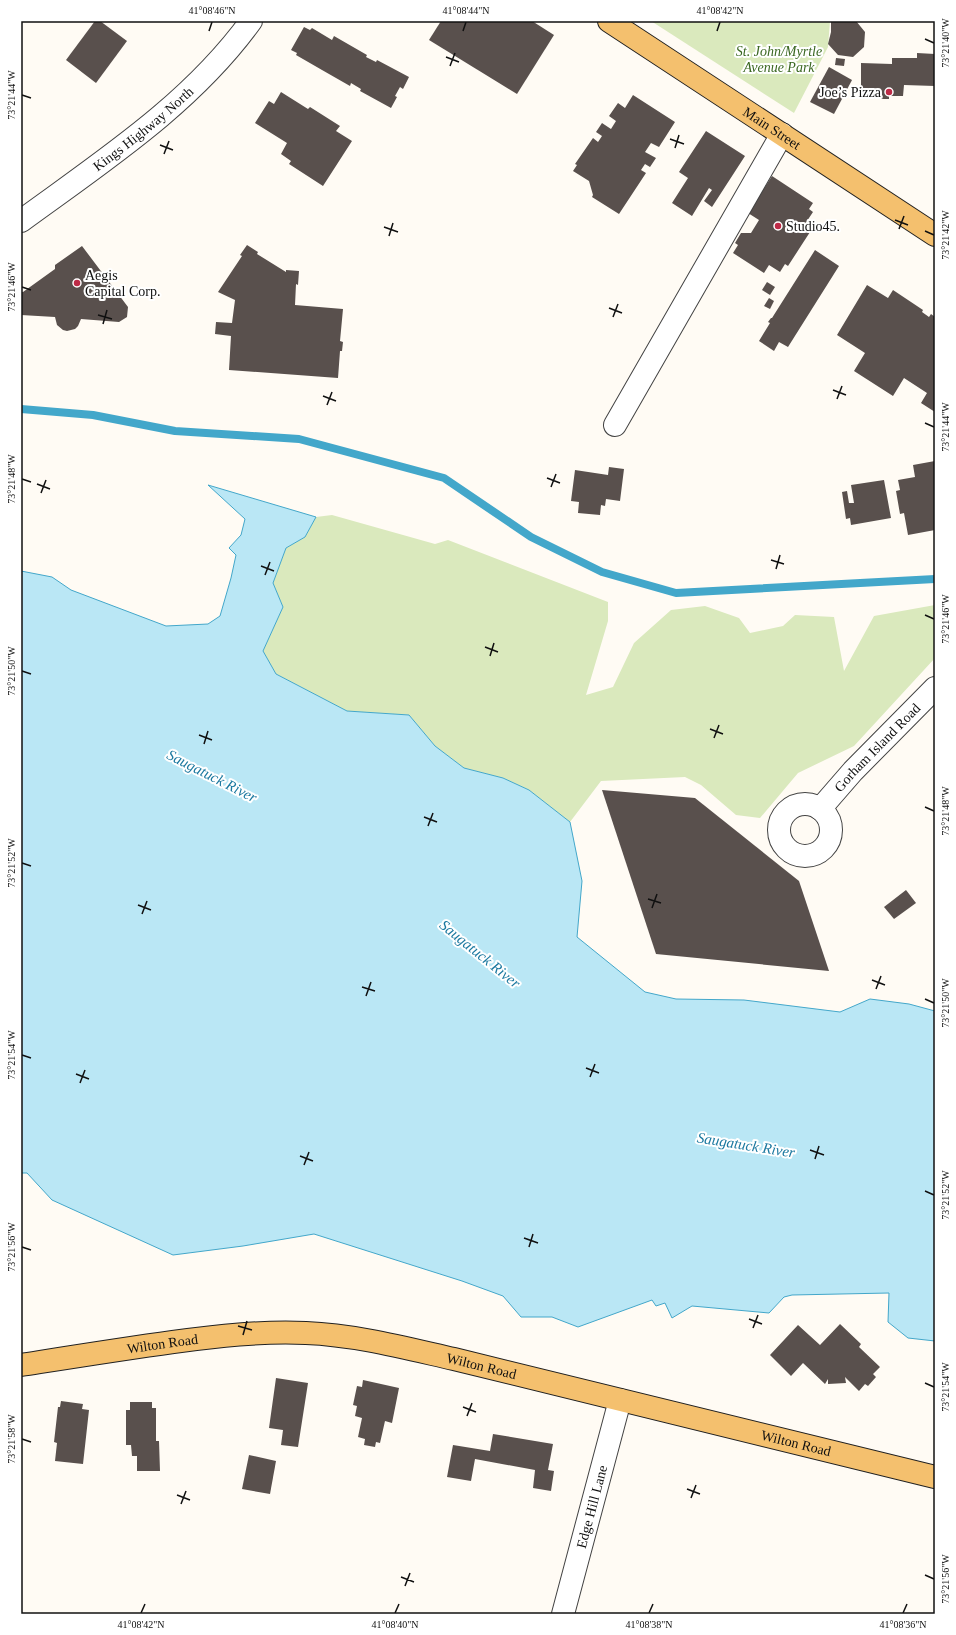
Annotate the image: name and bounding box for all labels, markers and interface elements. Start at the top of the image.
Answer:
text: 41°08'46"N [188,5,236,16]
text: 41°08'44"N [442,5,490,16]
text: 41°08'42"N [696,5,744,16]
text: 73°21'40"W [940,18,951,68]
park label: St. John/Myrtle Avenue Park [736,44,822,75]
text: 73°21'44"W [6,70,17,120]
street label: Kings Highway North [90,84,196,174]
place label: Joe’s Pizza [819,85,882,100]
marker: Joe’s Pizza [884,87,894,97]
street label: Main Street [740,104,804,152]
text: 73°21'42"W [940,210,951,260]
place label: Studio45. [786,219,840,234]
marker: Studio45. [773,221,783,231]
text: 73°21'46"W [6,262,17,312]
place label: Aegis Capital Corp. [85,268,160,299]
marker: Aegis Capital Corp. [72,278,82,288]
text: 73°21'44"W [940,402,951,452]
text: 73°21'48"W [6,454,17,504]
text: 73°21'46"W [940,594,951,644]
text: 73°21'50"W [6,646,17,696]
street label: Gorham Island Road [831,700,923,795]
water label: Saugatuck River [164,746,260,806]
text: 73°21'48"W [940,786,951,836]
text: 73°21'52"W [6,838,17,888]
water label: Saugatuck River [437,917,524,991]
text: 73°21'50"W [940,978,951,1028]
text: 73°21'54"W [6,1030,17,1080]
water label: Saugatuck River [696,1129,796,1161]
text: 73°21'52"W [940,1170,951,1220]
text: 73°21'56"W [6,1222,17,1272]
street label: Wilton Road [126,1331,199,1356]
street label: Wilton Road [445,1350,518,1382]
text: 73°21'54"W [940,1362,951,1412]
text: 73°21'58"W [6,1414,17,1464]
street label: Wilton Road [760,1427,833,1459]
street label: Edge Hill Lane [573,1463,610,1550]
text: 73°21'56"W [940,1554,951,1604]
text: 41°08'42"N [117,1619,165,1630]
text: 41°08'40"N [371,1619,419,1630]
text: 41°08'38"N [625,1619,673,1630]
text: 41°08'36"N [879,1619,927,1630]

